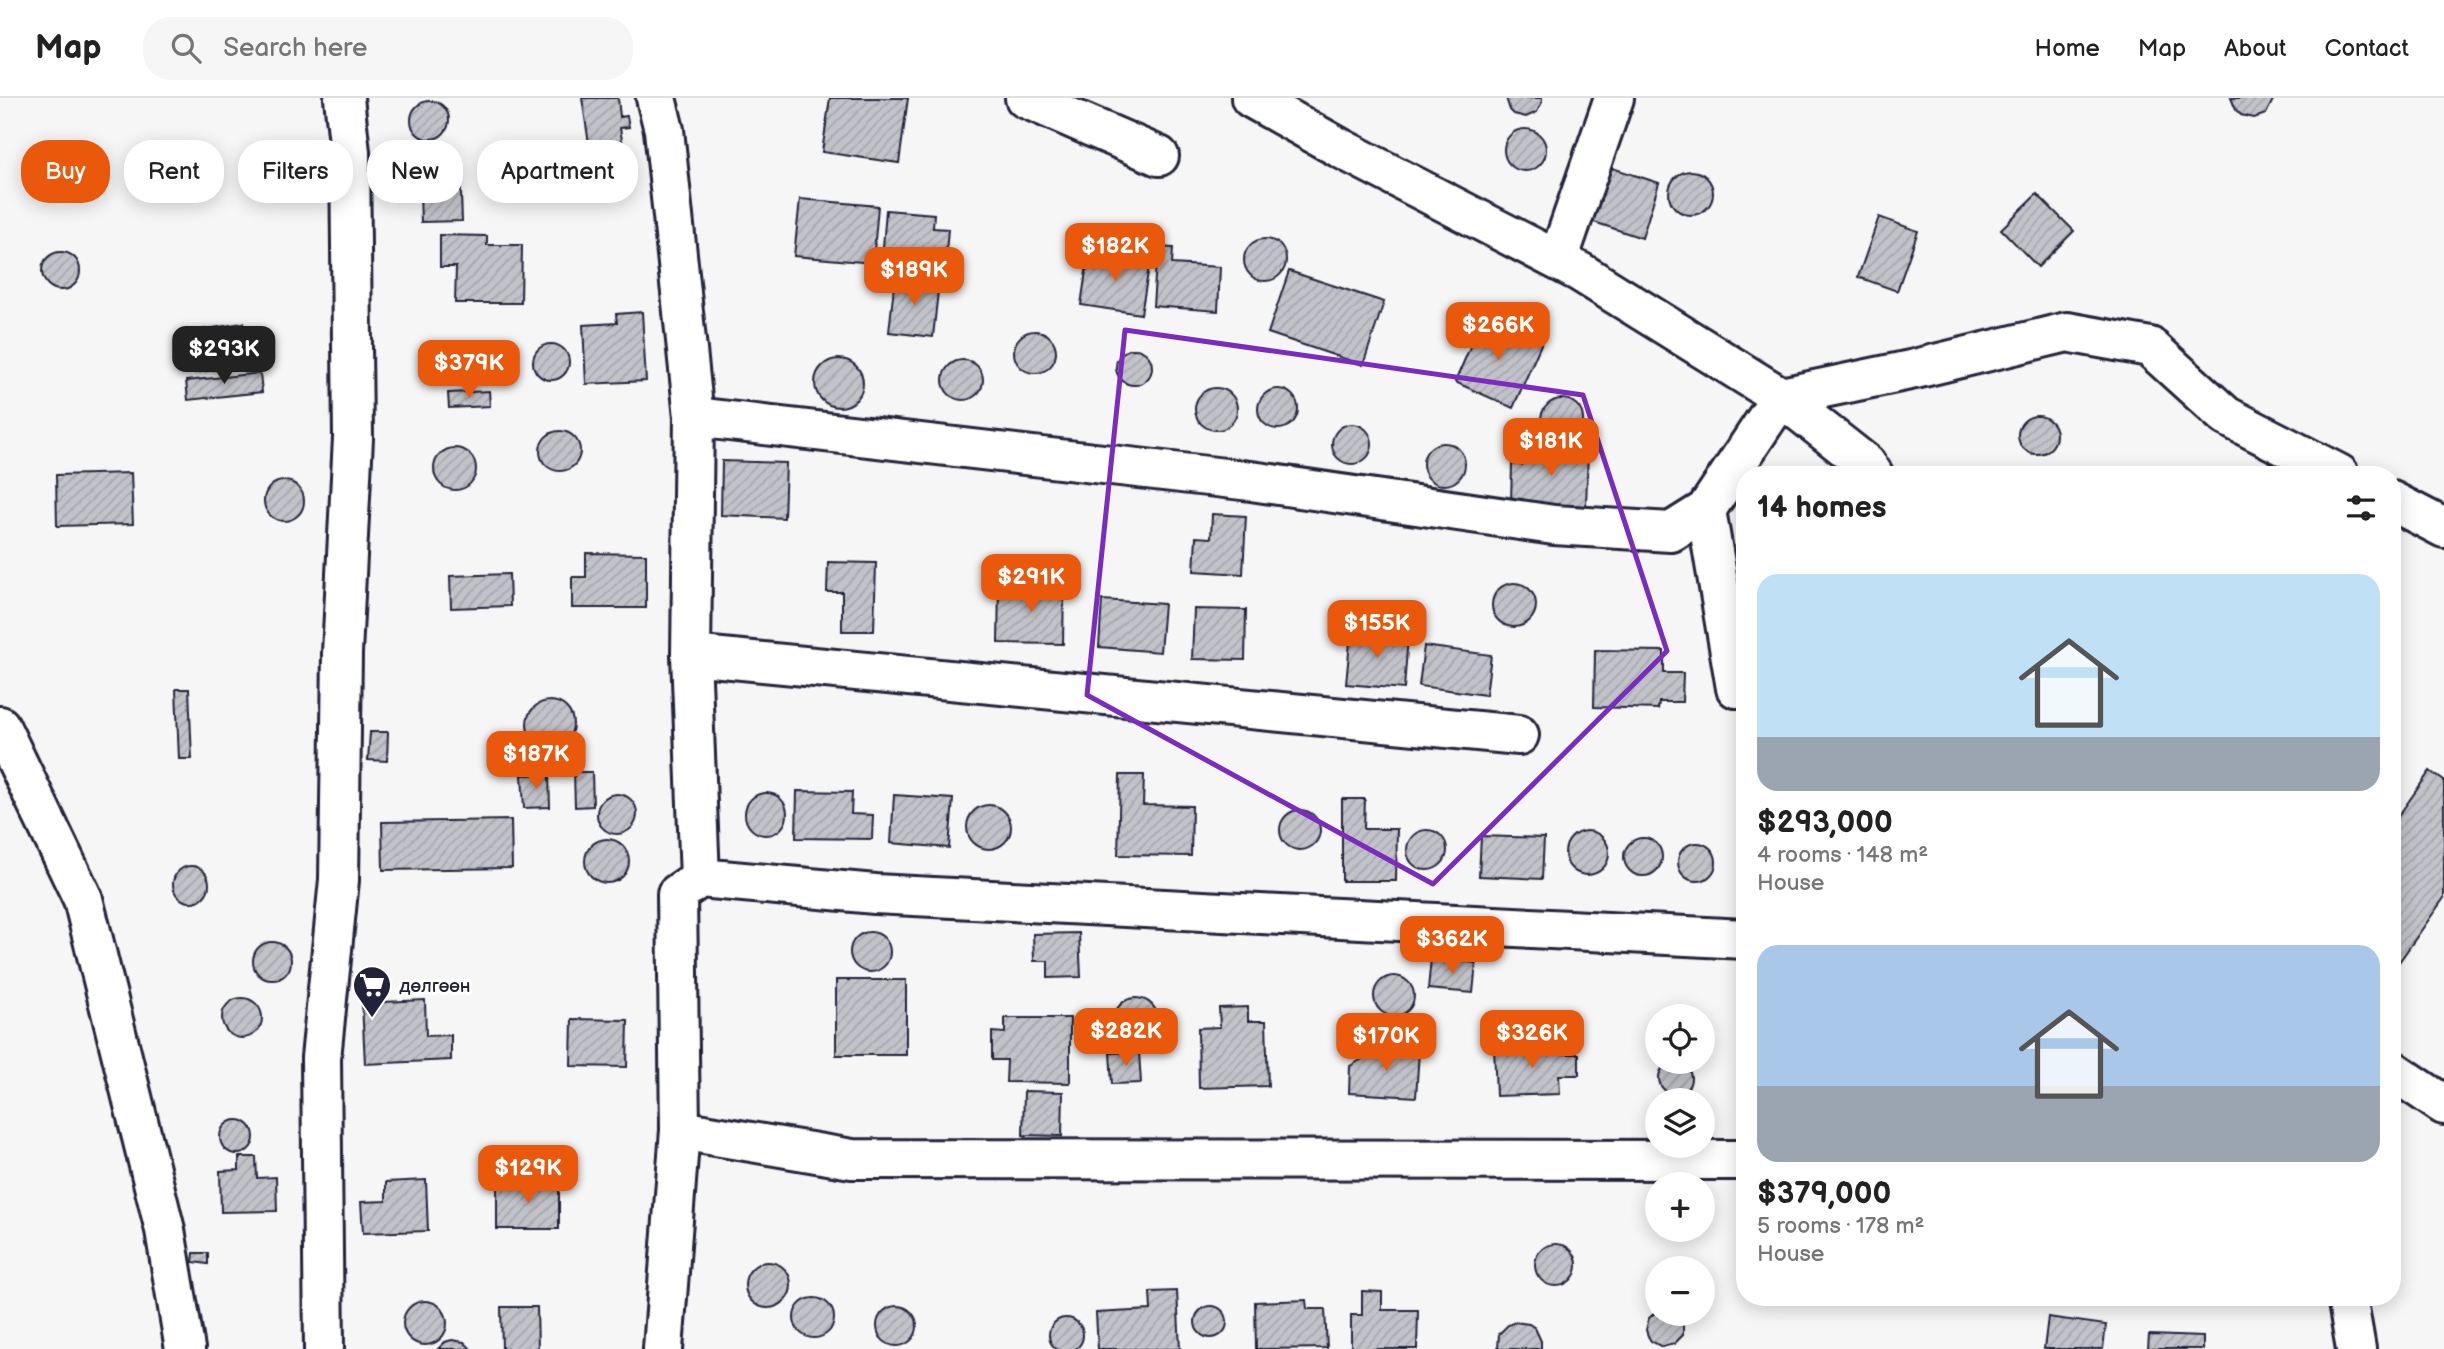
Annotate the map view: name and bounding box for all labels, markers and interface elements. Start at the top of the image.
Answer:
search box [143,17,633,80]
text: Map [35,28,101,68]
icon: search [167,29,205,67]
text: Search here [223,33,367,64]
text: Home [2035,34,2100,63]
text: Map [2138,34,2186,63]
text: About [2224,34,2286,63]
text: Contact [2324,34,2409,63]
chip: Buy [21,140,110,203]
chip: Rent [124,140,224,203]
chip: Filters [238,140,353,203]
chip: New [367,140,463,203]
chip: Apartment [477,140,638,203]
pin: $182K [1066,223,1164,283]
text: $182K [1081,232,1149,260]
pin: $189K [865,248,963,307]
text: $189K [880,256,948,284]
pin: $266K [1449,302,1547,362]
text: $266K [1462,311,1534,339]
pin: $293K [175,327,273,386]
text: $293K [188,335,260,363]
pin: $379K [420,341,518,400]
text: $379K [434,349,504,377]
pin: $181K [1502,418,1600,478]
text: $181K [1519,427,1583,455]
icon: filters [2342,489,2380,527]
text: 14 homes [1757,490,1886,526]
pin: $291K [982,554,1080,614]
text: $291K [997,563,1065,591]
pin: $155K [1328,601,1426,660]
text: $155K [1343,609,1411,637]
icon: home [2006,620,2132,746]
pin: $187K [487,732,585,791]
text: $187K [503,740,570,768]
text: $293,000 [1757,805,1893,841]
text: 4 rooms · 148 m² [1757,841,1928,869]
text: House [1757,869,1824,897]
pin: $362K [1403,916,1501,976]
text: $362K [1416,925,1488,953]
supermarket icon: дөлгөөн [351,964,393,1019]
place label: дөлгөөн [399,975,471,998]
icon: home [2006,991,2132,1117]
map controls [1645,1004,1715,1326]
button: locate [1645,1004,1715,1074]
pin: $282K [1077,1009,1175,1068]
pin: $326K [1483,1010,1581,1070]
pin: $170K [1337,1014,1435,1073]
text: $282K [1090,1017,1162,1045]
text: $326K [1496,1019,1568,1047]
text: $170K [1352,1022,1420,1050]
button: layers [1645,1088,1715,1158]
pin: $129K [479,1146,577,1205]
text: $129K [494,1154,562,1182]
button: + [1645,1172,1715,1242]
text: $379,000 [1757,1176,1891,1212]
text: 5 rooms · 178 m² [1757,1212,1925,1240]
text: House [1757,1240,1824,1268]
button: − [1645,1256,1715,1326]

